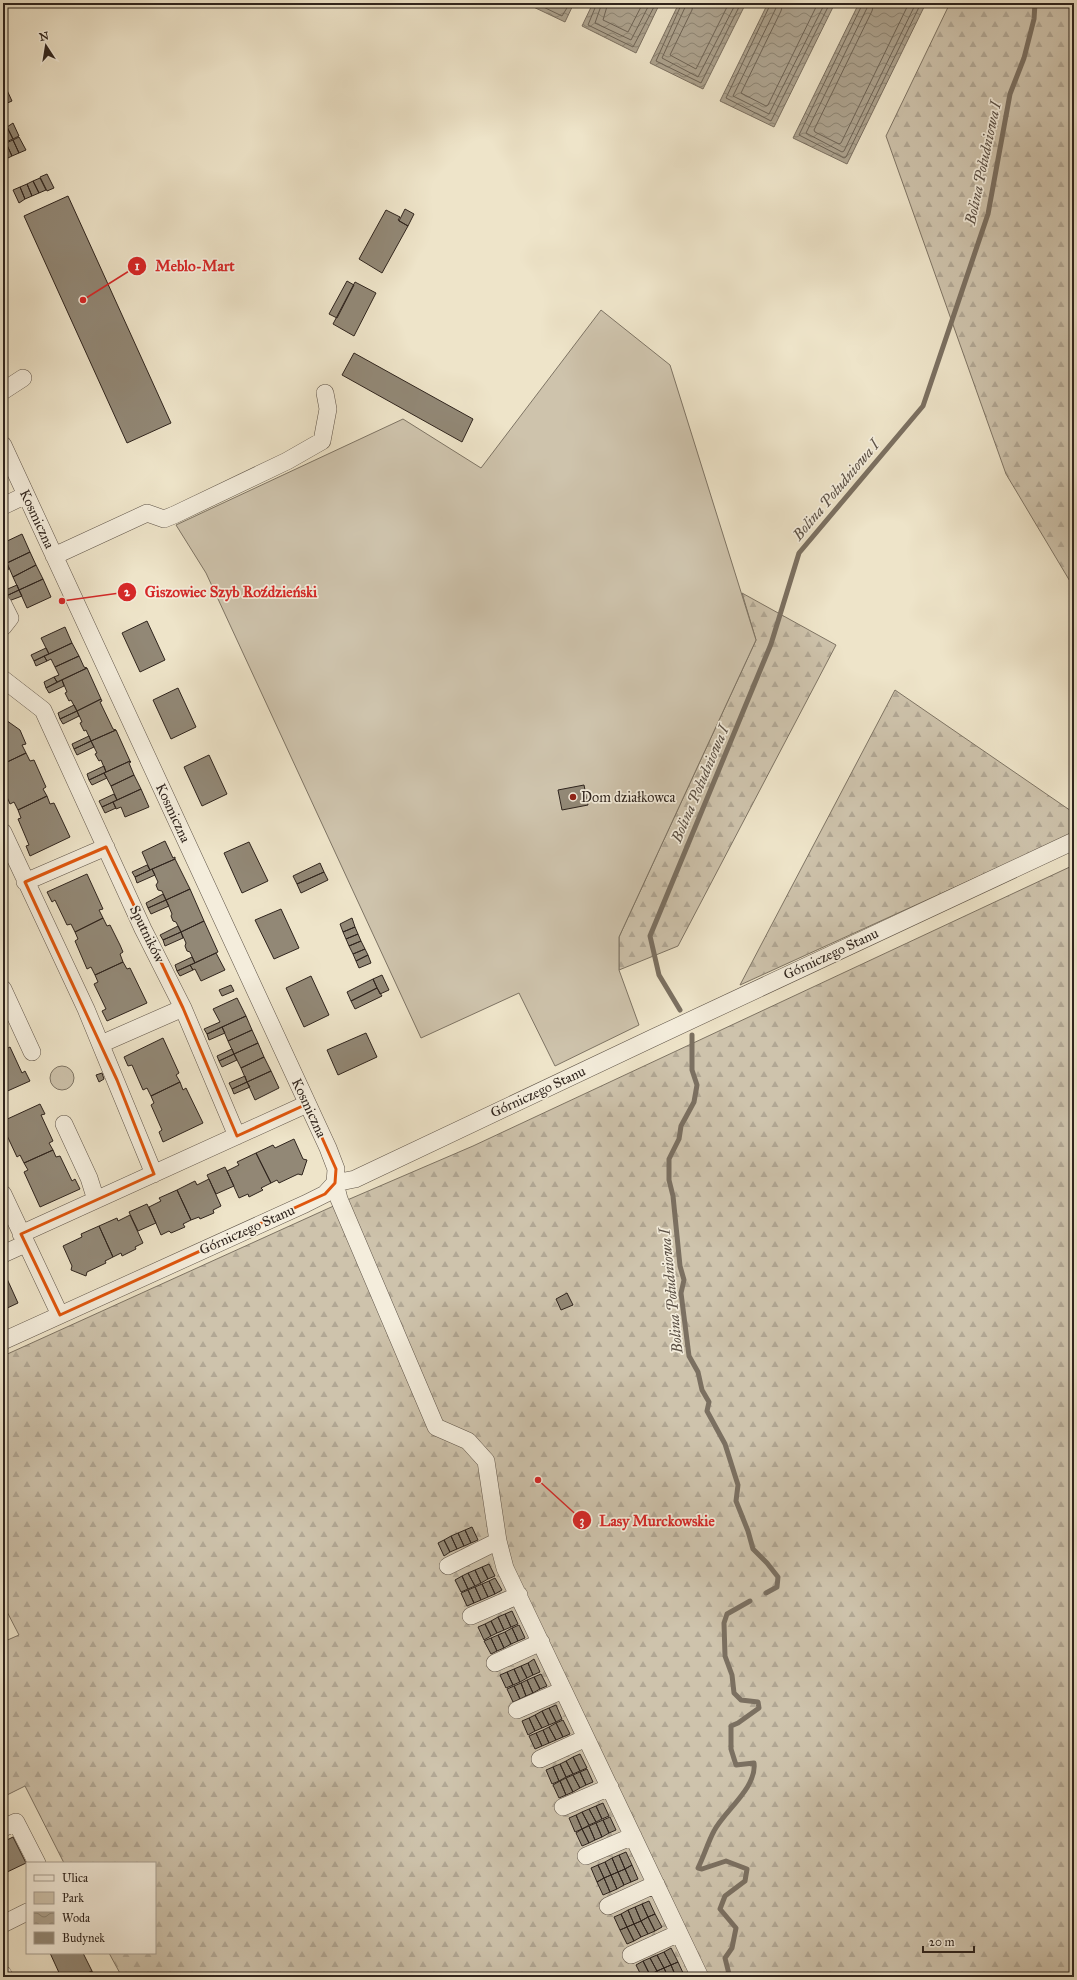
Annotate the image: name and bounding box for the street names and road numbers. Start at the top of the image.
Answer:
street label: Kosmiczna [16,487,58,551]
street label: Kosmiczna [152,781,194,845]
street label: Sputników [126,903,168,966]
street label: Górniczego Stanu [781,924,882,983]
street label: Górniczego Stanu [488,1062,589,1121]
street label: Kosmiczna [288,1076,330,1140]
street label: Górniczego Stanu [197,1201,298,1259]

